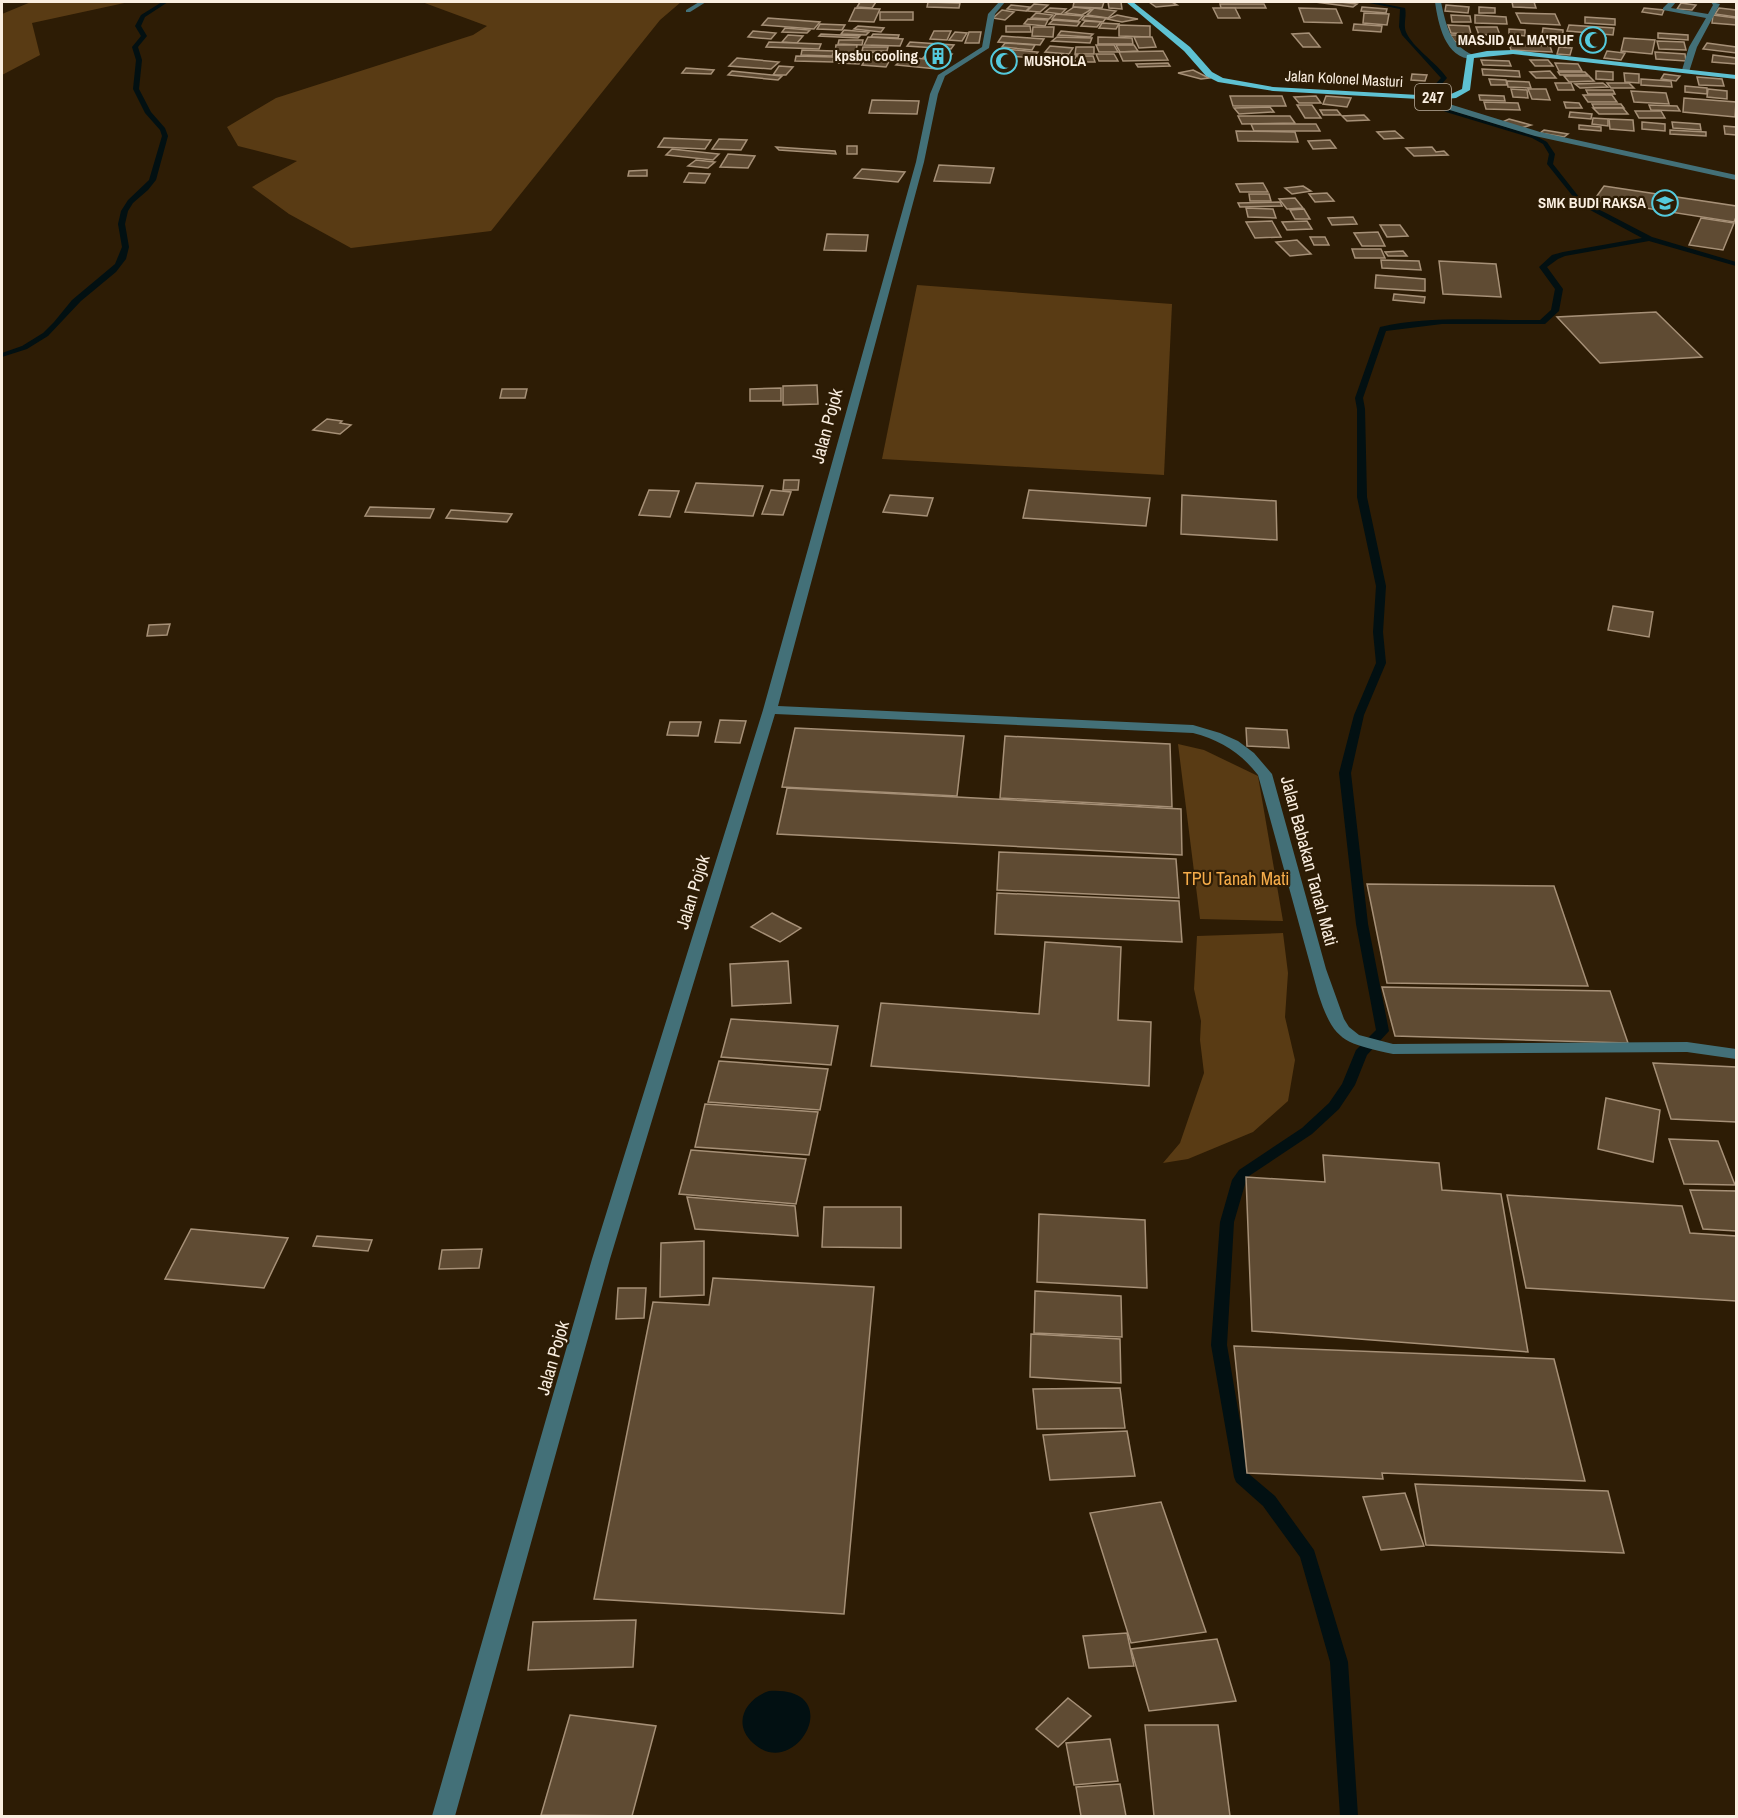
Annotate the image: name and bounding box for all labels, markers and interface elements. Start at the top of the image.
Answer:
mosque icon: MASJID AL MA'RUF [1578,25,1608,55]
place label: MASJID AL MA'RUF [1458,29,1574,50]
building icon: kpsbu cooling [923,41,953,71]
place label: kpsbu cooling [835,45,918,66]
mosque icon: MUSHOLA [989,46,1019,76]
place label: MUSHOLA [1024,50,1086,71]
street label: Jalan Kolonel Masturi [1284,65,1404,92]
road number: 247 [1415,84,1451,110]
school or university icon: SMK BUDI RAKSA [1650,188,1680,218]
place label: SMK BUDI RAKSA [1538,192,1646,213]
street label: Jalan Pojok [805,385,849,466]
street label: Jalan Babakan Tanah Mati [1275,773,1344,949]
street label: Jalan Pojok [669,851,716,932]
park label: TPU Tanah Mati [1183,866,1289,891]
street label: Jalan Pojok [530,1317,575,1398]

